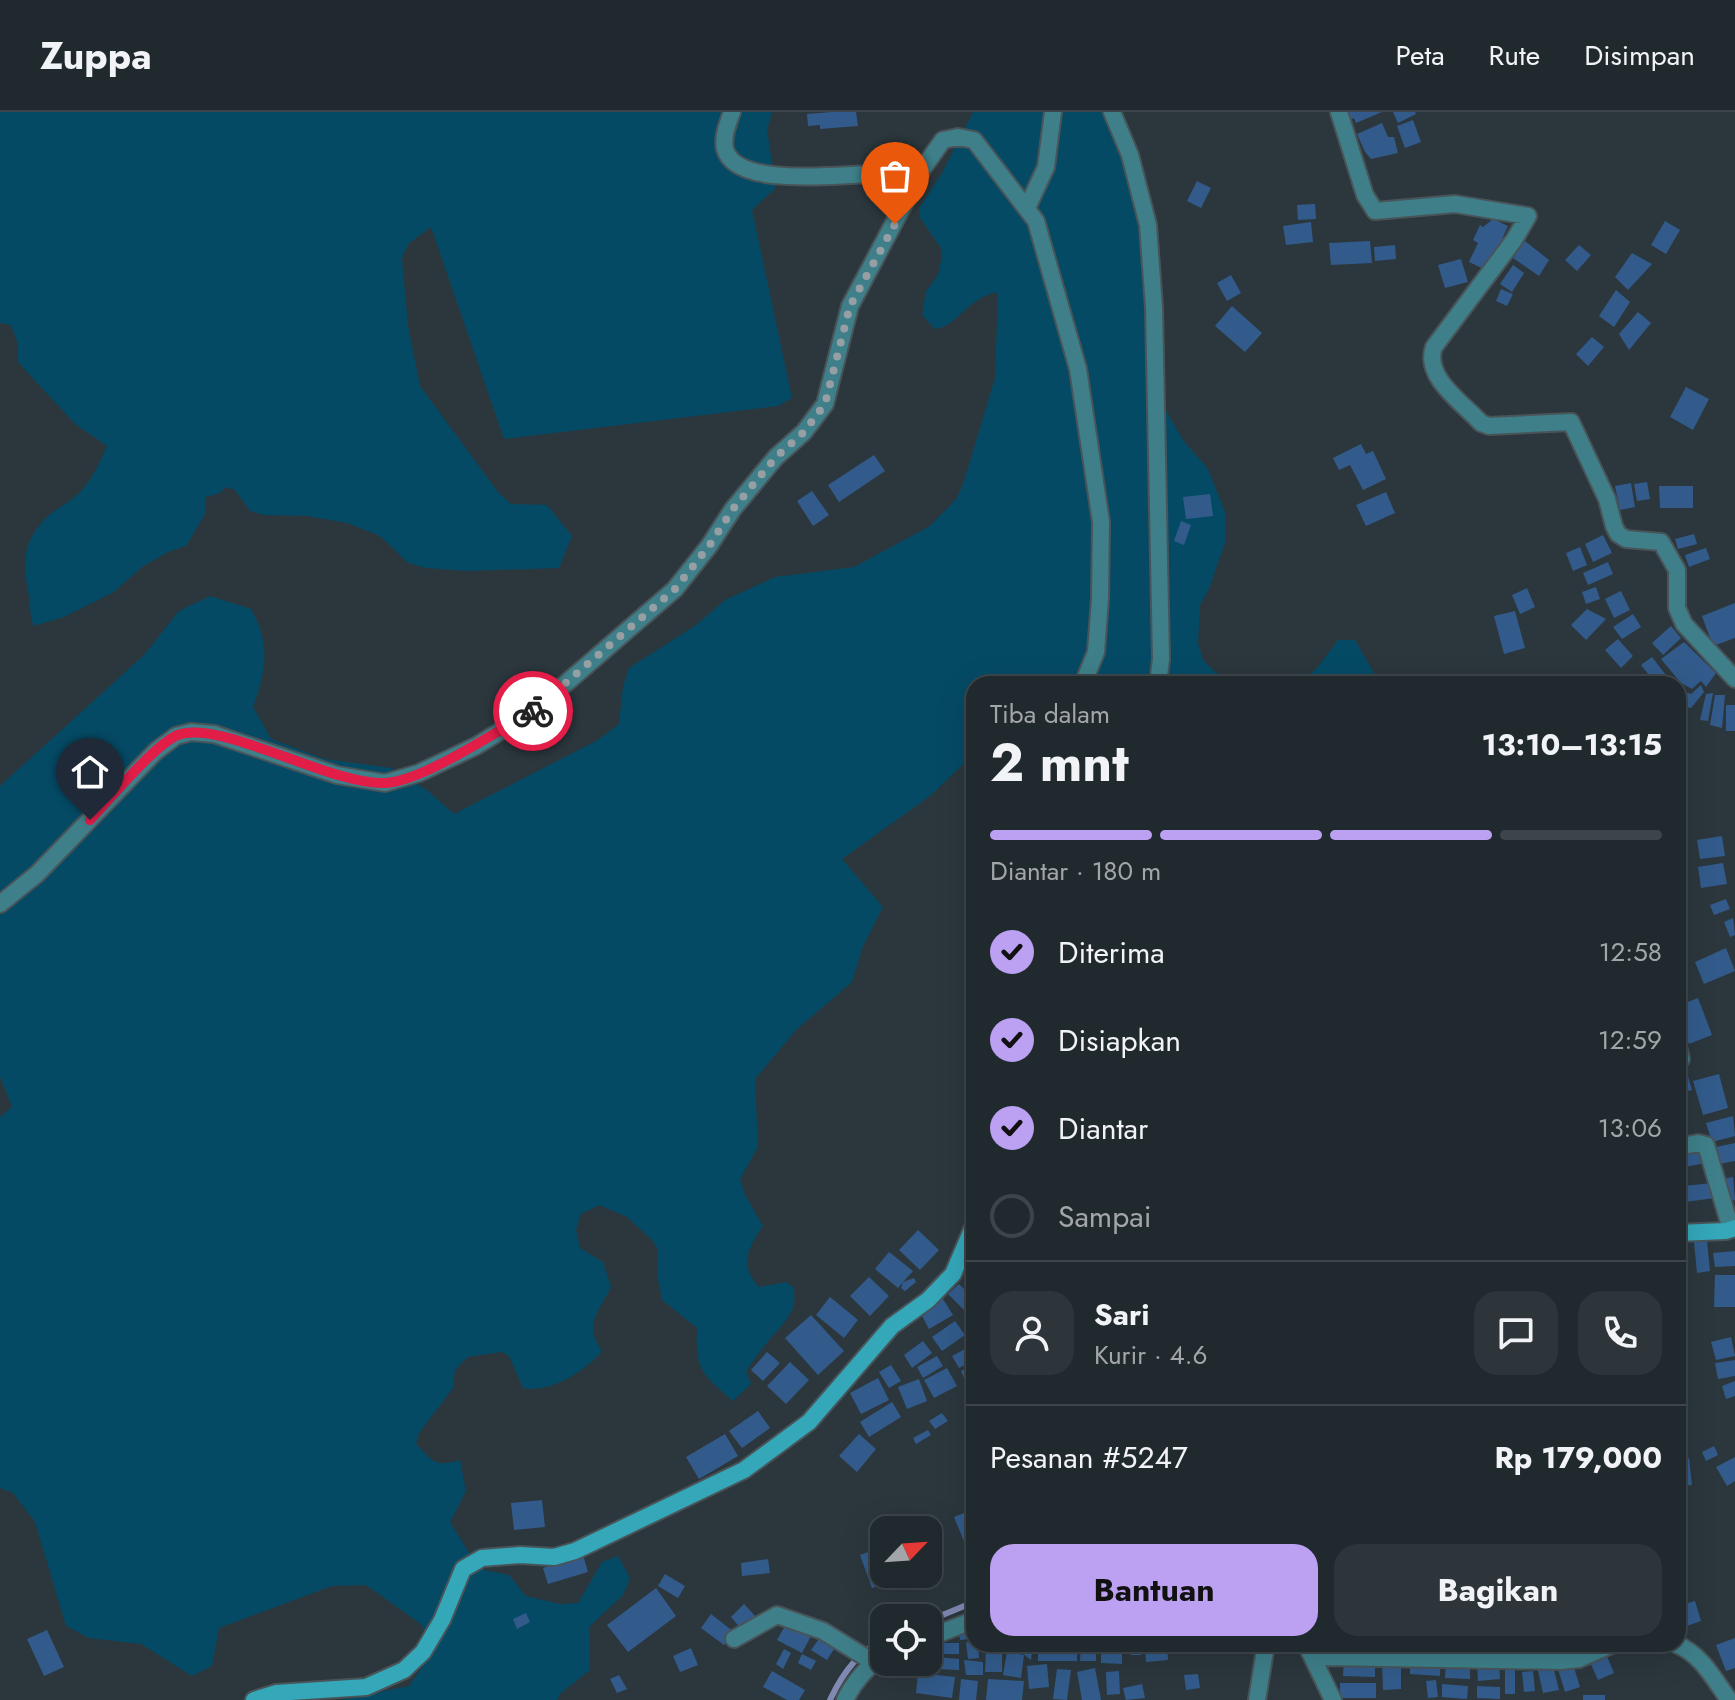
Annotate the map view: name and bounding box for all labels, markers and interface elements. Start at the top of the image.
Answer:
text: Zuppa [40,28,152,83]
text: Peta [1395,35,1445,76]
text: Rute [1489,35,1540,76]
text: Disimpan [1584,35,1695,76]
pin [861,142,929,224]
icon: bag [873,154,917,198]
courier [493,671,573,751]
icon: bike [511,689,555,733]
text: Tiba dalam [990,695,1110,733]
text: 13:10–13:15 [1482,723,1662,766]
text: 2 mnt [990,725,1129,801]
pin [56,738,124,820]
icon: home [68,750,112,794]
text: Diantar · 180 m [990,852,1161,890]
icon: check [990,930,1034,974]
text: Diterima [1058,931,1165,974]
text: 12:58 [1599,933,1662,971]
icon: check [990,1018,1034,1062]
text: Disiapkan [1058,1019,1181,1062]
text: 12:59 [1598,1021,1662,1059]
icon: check [990,1106,1034,1150]
text: Diantar [1058,1107,1148,1150]
text: 13:06 [1598,1109,1662,1147]
text: Sampai [1058,1195,1152,1238]
button: person [990,1291,1074,1375]
button: chat [1474,1291,1558,1375]
button: phone [1578,1291,1662,1375]
text: Sari [1094,1293,1150,1336]
text: Kurir · 4.6 [1094,1336,1208,1374]
text: Pesanan #5247 [990,1436,1188,1479]
text: Rp 179,000 [1494,1436,1662,1479]
north arrow [870,1516,942,1588]
map controls [870,1516,942,1676]
button: Bantuan [990,1544,1318,1636]
button: Bagikan [1334,1544,1662,1636]
button: locate [870,1604,942,1676]

